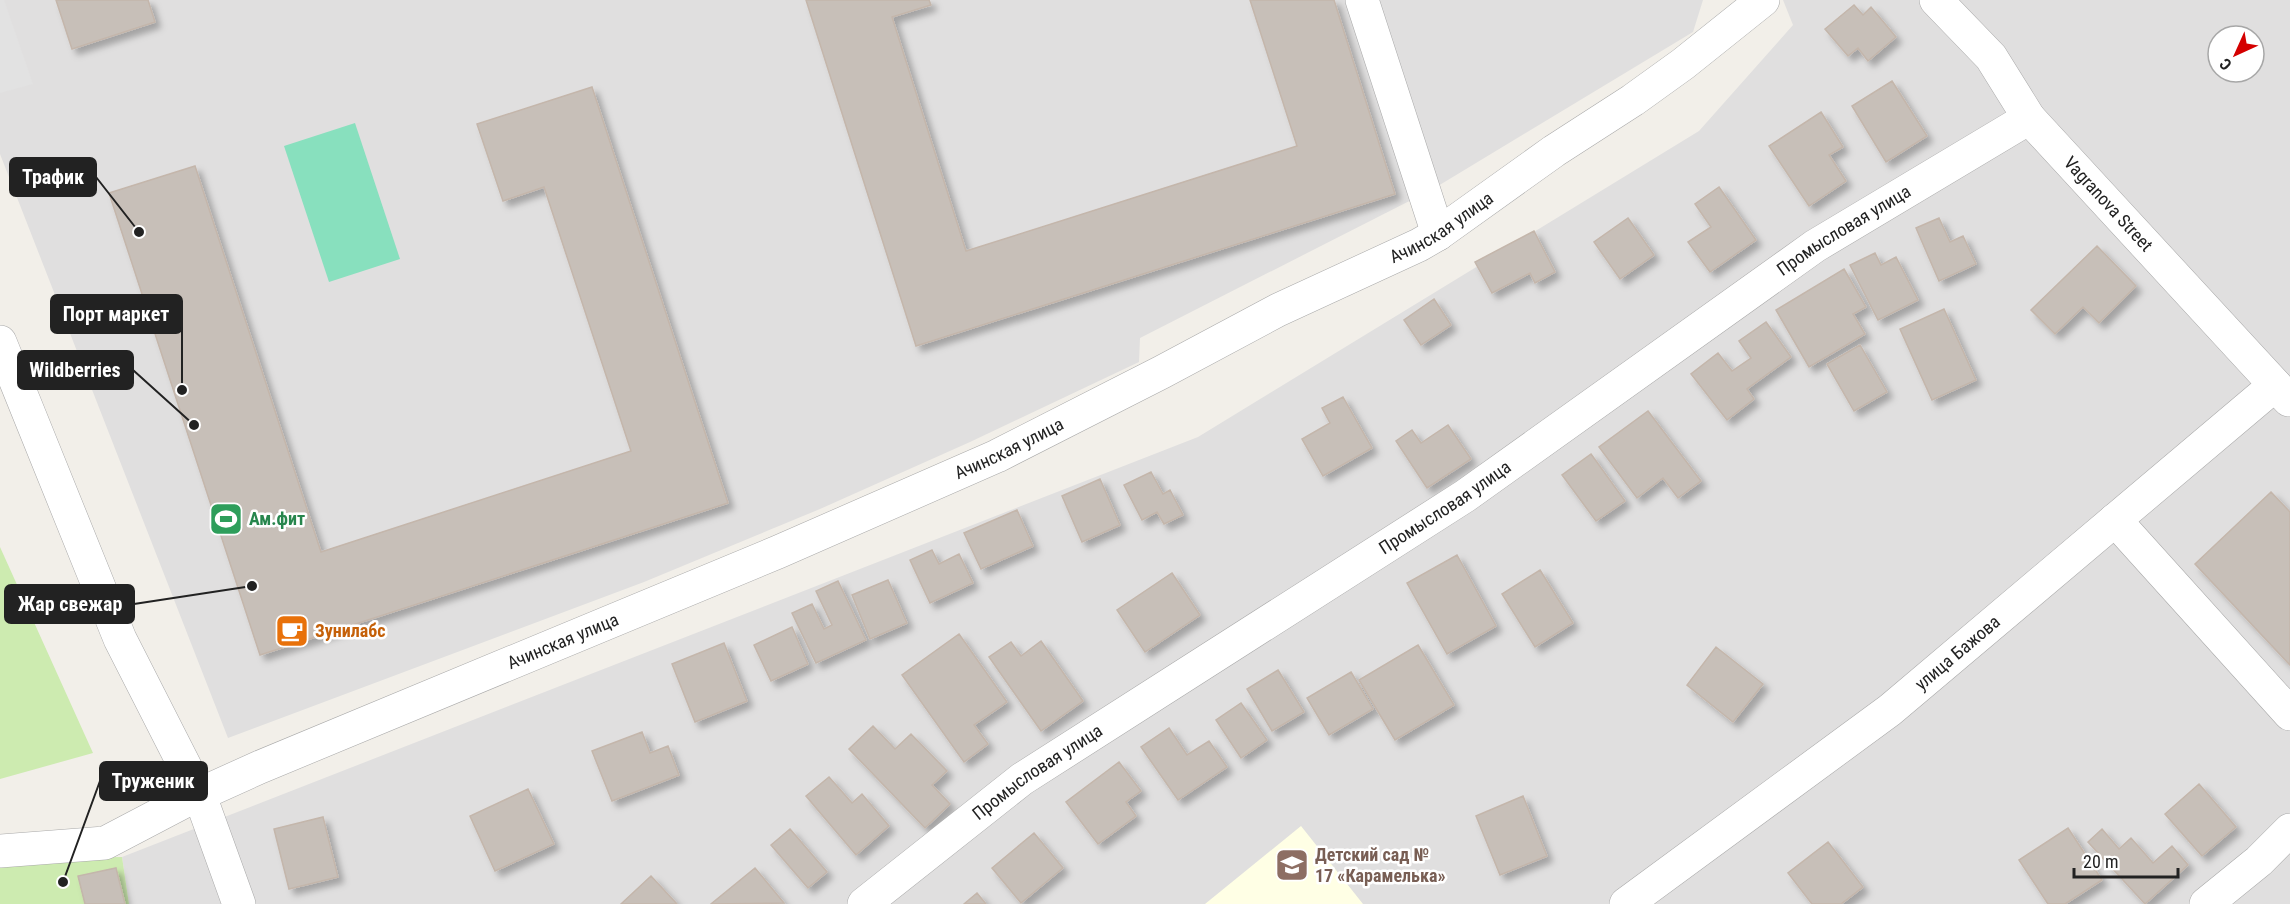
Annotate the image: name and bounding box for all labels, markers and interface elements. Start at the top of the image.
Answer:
north arrow [2206,24,2266,84]
text: С [2216,54,2236,74]
street label: Vagranova Street [2060,152,2157,255]
callout: Трафик [10,158,96,196]
text: Трафик [22,165,84,189]
street label: Промысловая улица [1773,180,1914,280]
street label: Ачинская улица [1386,187,1497,267]
callout: Порт маркет [51,295,182,333]
text: Порт маркет [63,302,169,326]
callout: Wildberries [18,351,133,389]
text: Wildberries [29,358,121,382]
street label: Ачинская улица [951,413,1067,483]
street label: Промысловая улица [1375,456,1514,558]
sports icon: Ам.фит [208,501,244,537]
place label: Ам.фит [249,508,305,529]
callout: Жар свежар [5,585,134,623]
text: Жар свежар [18,592,122,616]
street label: Ачинская улица [504,608,621,673]
street label: улица Бажова [1910,611,2004,694]
cafe icon: Зунилабс [274,613,310,649]
place label: Зунилабс [315,620,386,641]
street label: Промысловая улица [968,719,1106,824]
callout: Труженик [100,762,207,800]
text: Труженик [111,769,195,793]
scale bar [2074,841,2178,879]
place label: Детский сад № 17 «Карамелька» [1315,844,1446,886]
school or university icon: Детский сад № 17 «Карамелька» [1274,847,1310,883]
text: 20 m [2083,851,2118,872]

